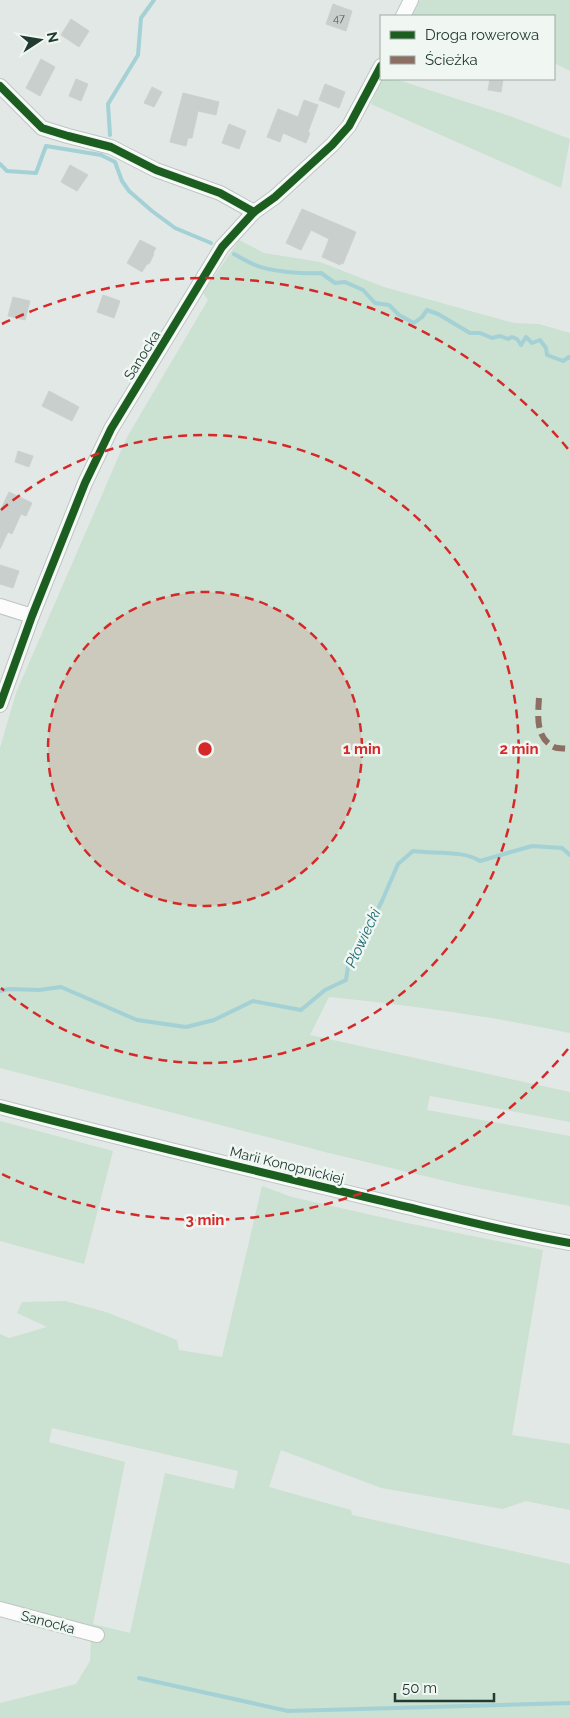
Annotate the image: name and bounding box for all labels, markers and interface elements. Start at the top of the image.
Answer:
house number: 47 [333,12,345,25]
north arrow [15,15,65,65]
legend [380,15,555,80]
text: Droga rowerowa [425,26,539,44]
text: N [44,30,62,44]
text: Ścieżka [425,51,478,69]
street label: Sanocka [121,327,163,383]
centre of rings [196,740,214,758]
text: 1 min [343,740,381,758]
text: 2 min [500,740,538,758]
water label: Płowiecki [341,905,385,970]
street label: Marii Konopnickiej [228,1143,346,1187]
text: 3 min [186,1211,224,1229]
street label: Sanocka [19,1607,77,1637]
scale bar [395,1670,494,1702]
text: 50 m [402,1679,437,1697]

